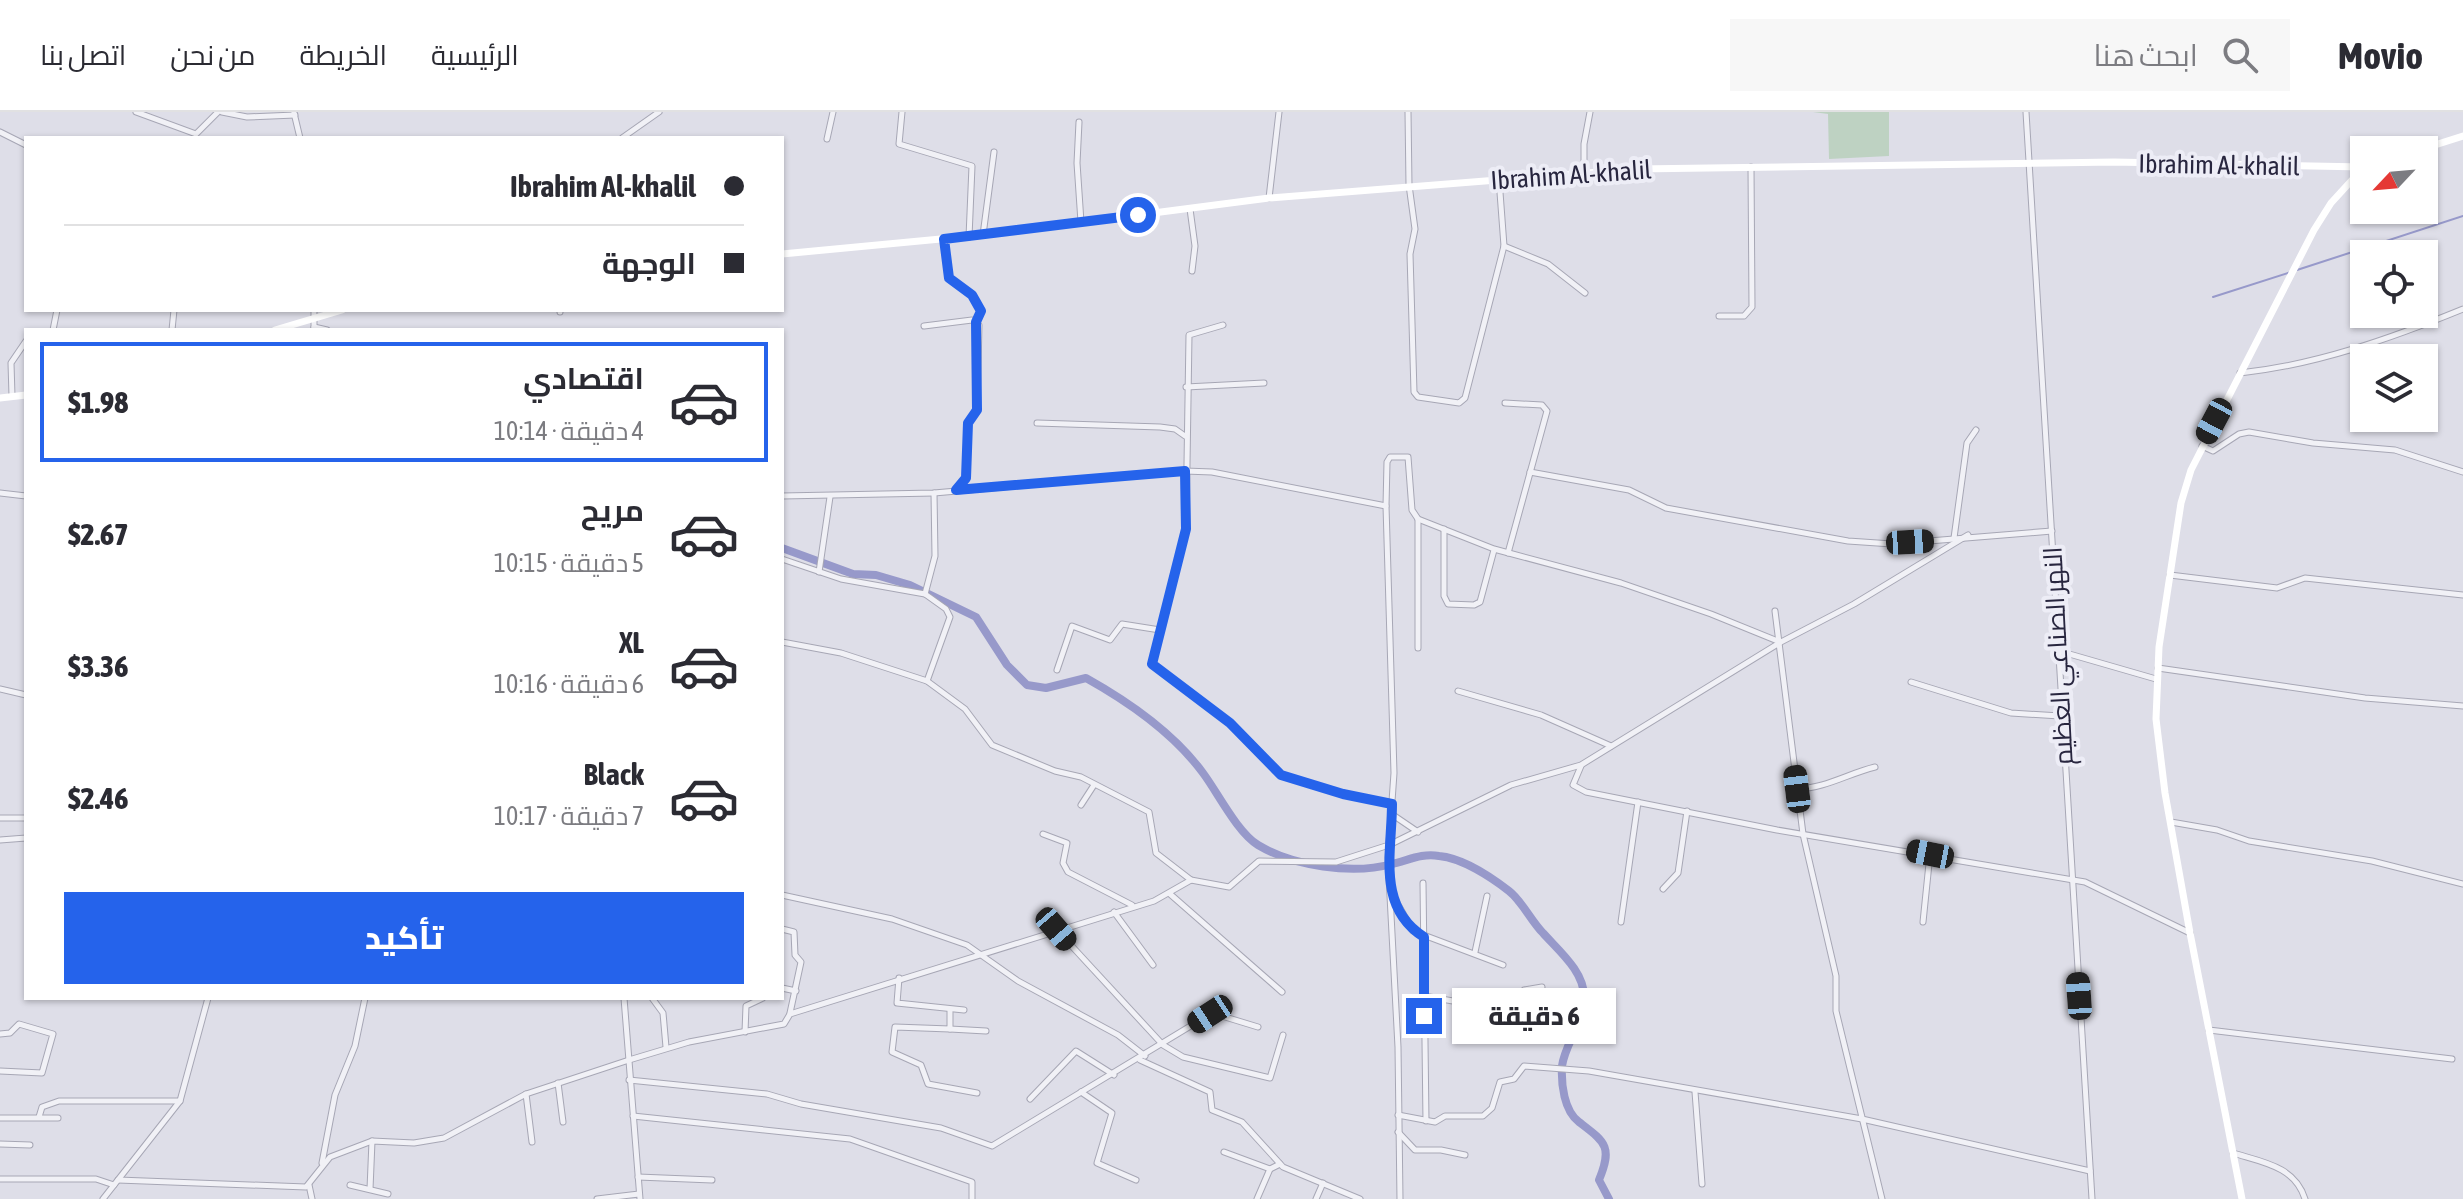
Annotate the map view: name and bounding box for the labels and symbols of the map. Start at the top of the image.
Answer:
north arrow [2350,136,2438,224]
street label: Ibrahim Al-khalil [2138,149,2300,181]
street label: Ibrahim Al-khalil [1490,154,1653,196]
route start [1120,197,1156,233]
car [2192,394,2236,448]
car [1885,529,1935,555]
street label: النهر الصناعي العظيم [2037,546,2085,766]
car [1782,764,1812,814]
car [1904,838,1956,870]
car [1031,903,1081,955]
car [2065,971,2093,1021]
callout: 6 دقيقة [1452,988,1616,1044]
car [1183,991,1237,1037]
route end [1406,998,1442,1034]

